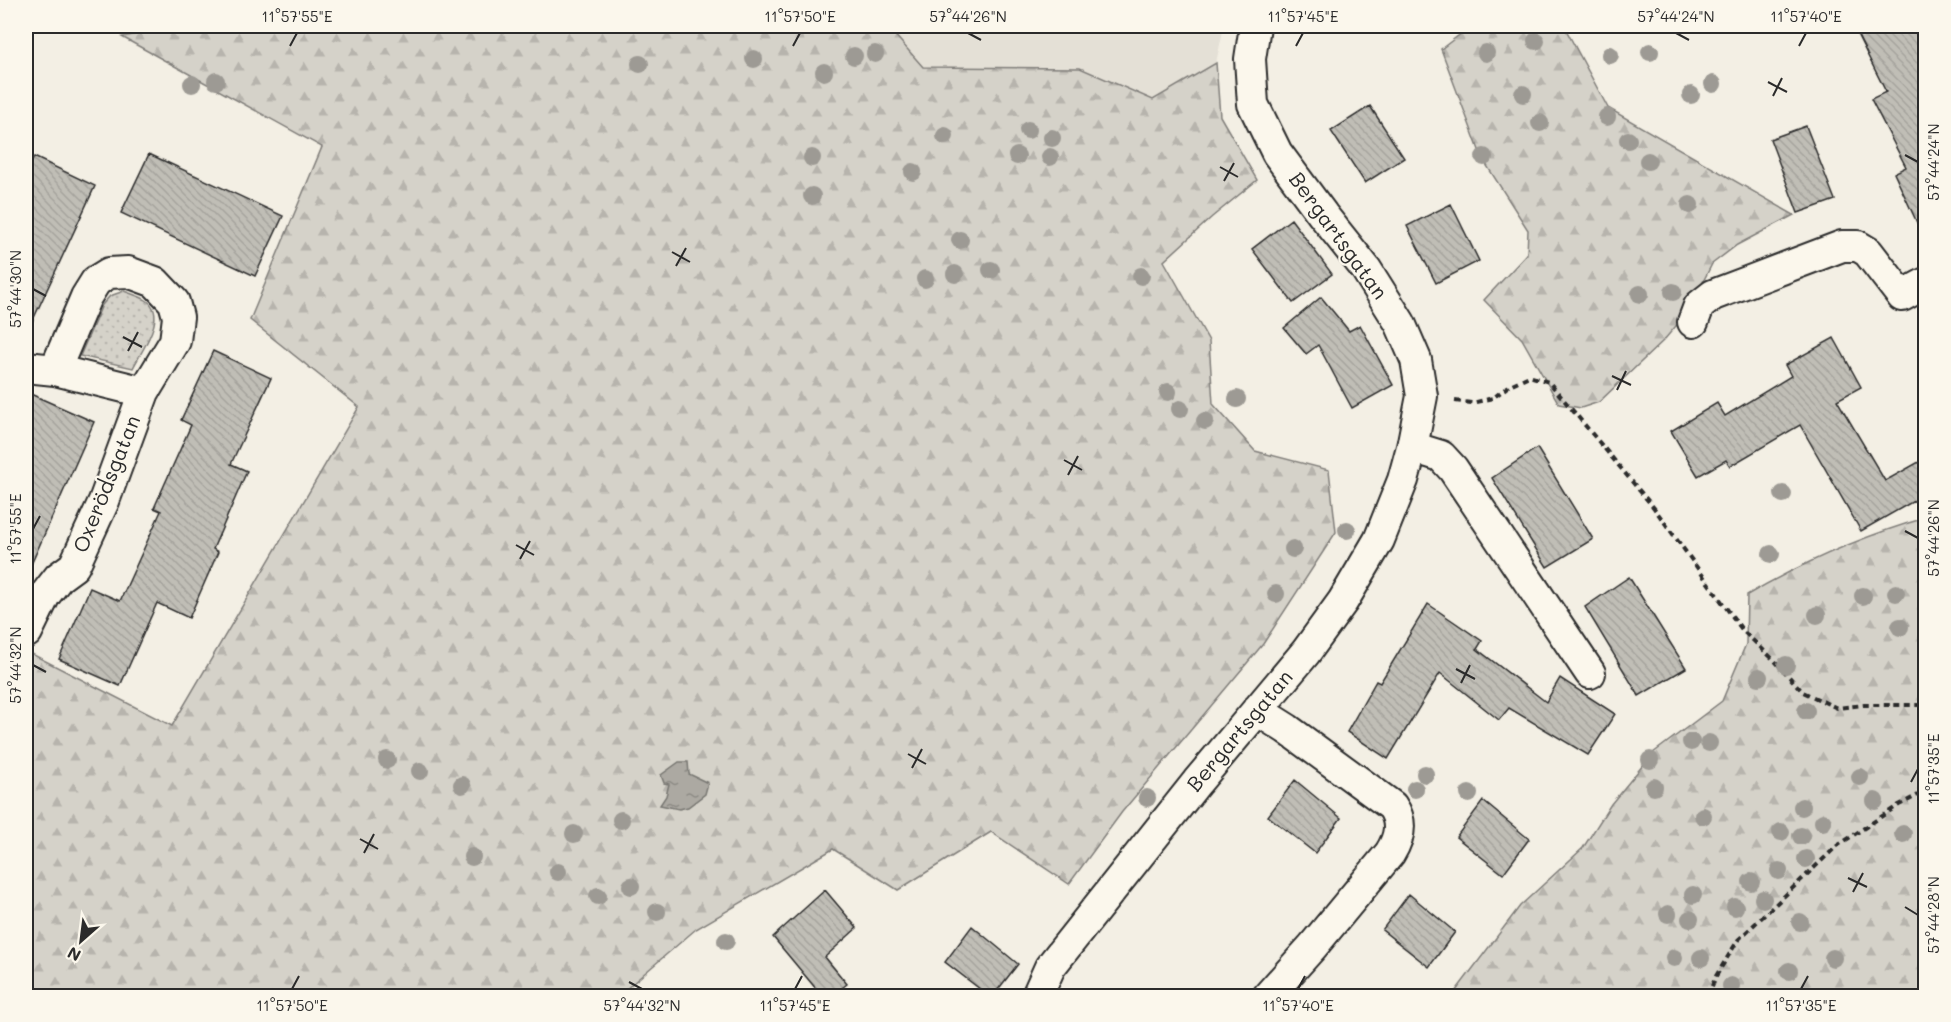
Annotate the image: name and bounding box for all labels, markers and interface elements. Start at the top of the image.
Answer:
text: 11°57'55"E [262,6,333,26]
text: 11°57'50"E [764,6,836,26]
text: 57°44'26"N [929,6,1007,26]
text: 11°57'45"E [1267,6,1339,26]
text: 57°44'24"N [1637,6,1715,26]
text: 11°57'40"E [1770,6,1842,26]
text: 57°44'24"N [1923,123,1943,201]
street label: Bergartsgatan [1284,166,1395,304]
text: 57°44'30"N [5,250,25,328]
street label: Oxerödsgatan [66,411,145,556]
text: 11°57'55"E [5,493,25,564]
text: 57°44'26"N [1923,499,1943,577]
text: 57°44'32"N [5,626,25,704]
street label: Bergartsgatan [1180,663,1298,797]
text: 11°57'35"E [1923,733,1943,805]
text: 57°44'28"N [1923,876,1943,954]
north arrow [51,911,111,971]
text: N [63,943,84,967]
text: 11°57'50"E [256,995,328,1015]
text: 57°44'32"N [603,995,681,1015]
text: 11°57'45"E [759,995,831,1015]
text: 11°57'40"E [1262,995,1334,1015]
text: 11°57'35"E [1765,995,1837,1015]

